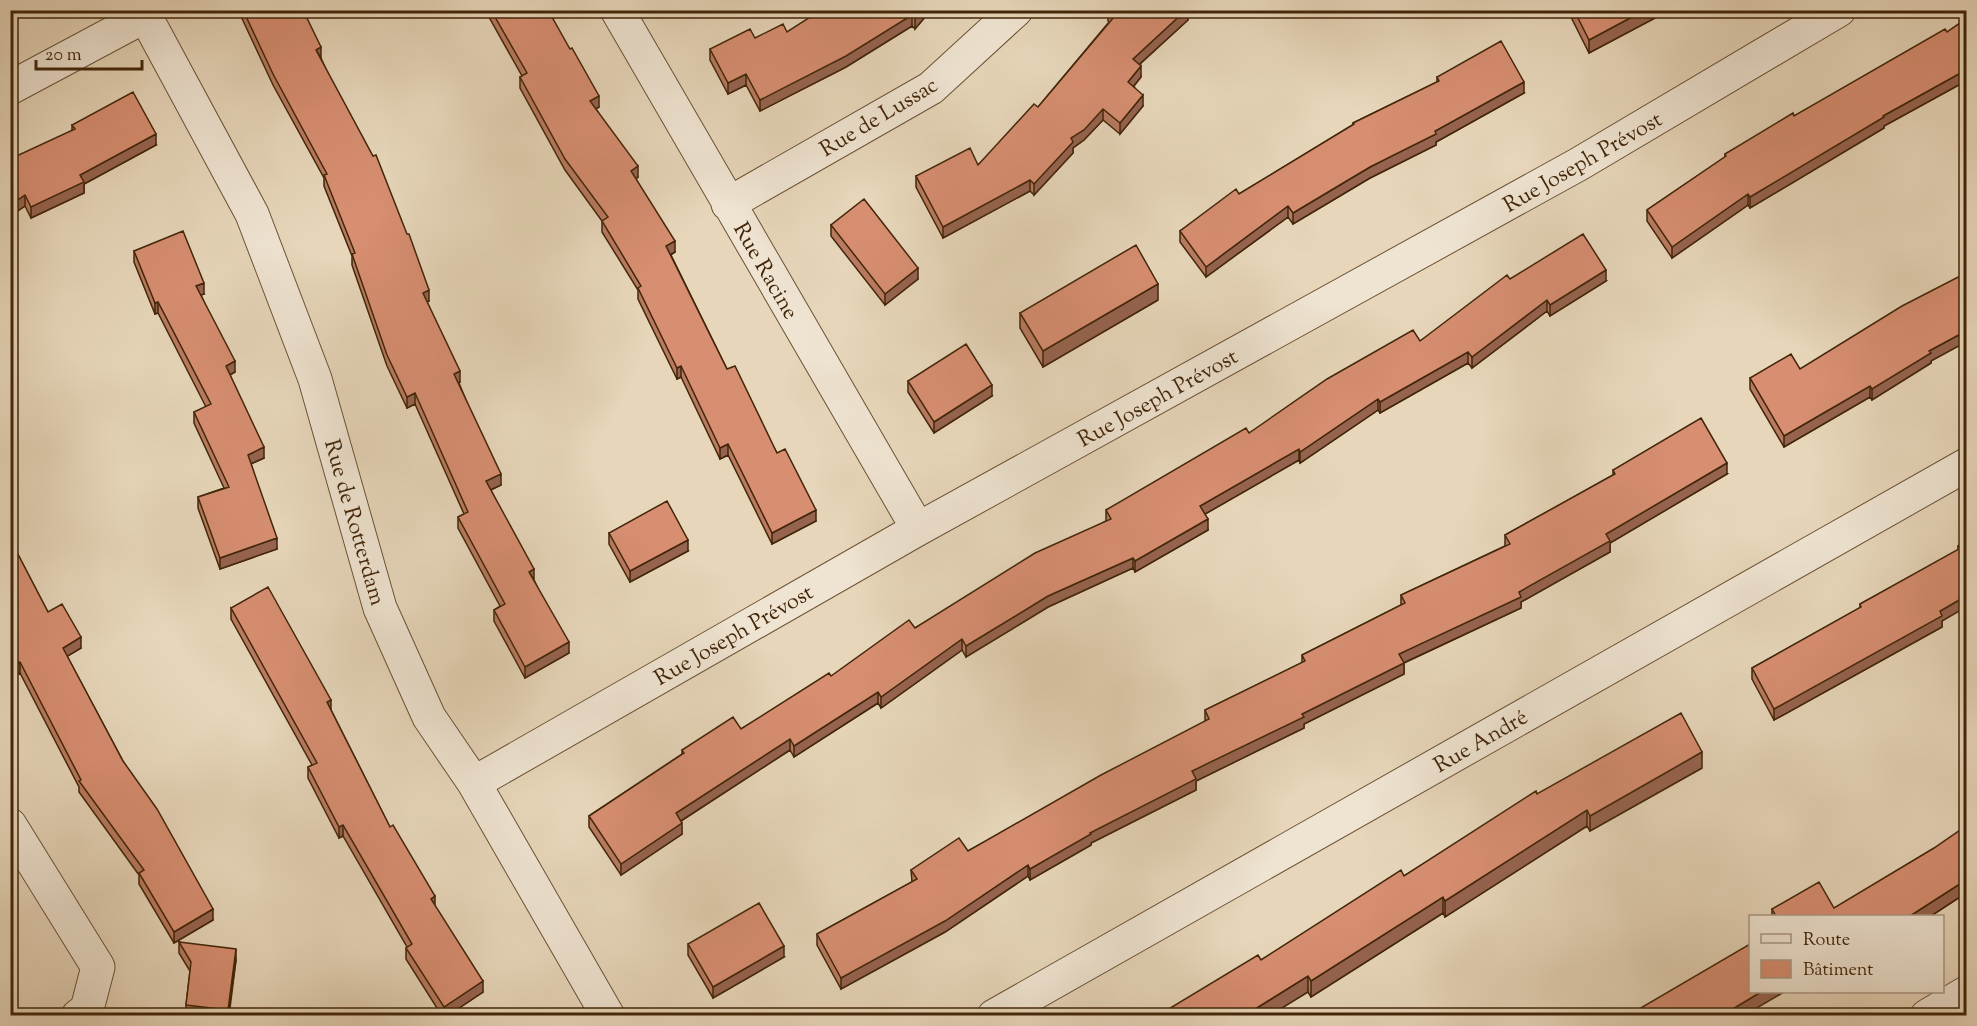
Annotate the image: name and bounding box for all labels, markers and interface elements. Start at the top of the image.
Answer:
scale bar [36,33,142,71]
text: 20 m [45,43,82,69]
street label: Rue de Lussac [814,71,945,167]
street label: Rue Joseph Prévost [1498,105,1669,222]
street label: Rue Racine [724,217,805,326]
street label: Rue Joseph Prévost [1072,342,1245,457]
street label: Rue de Rotterdam [314,436,392,610]
street label: Rue Joseph Prévost [649,578,820,695]
street label: Rue André [1428,703,1535,782]
legend [1749,915,1944,993]
text: Route [1803,928,1850,954]
text: Bâtiment [1803,958,1873,984]

